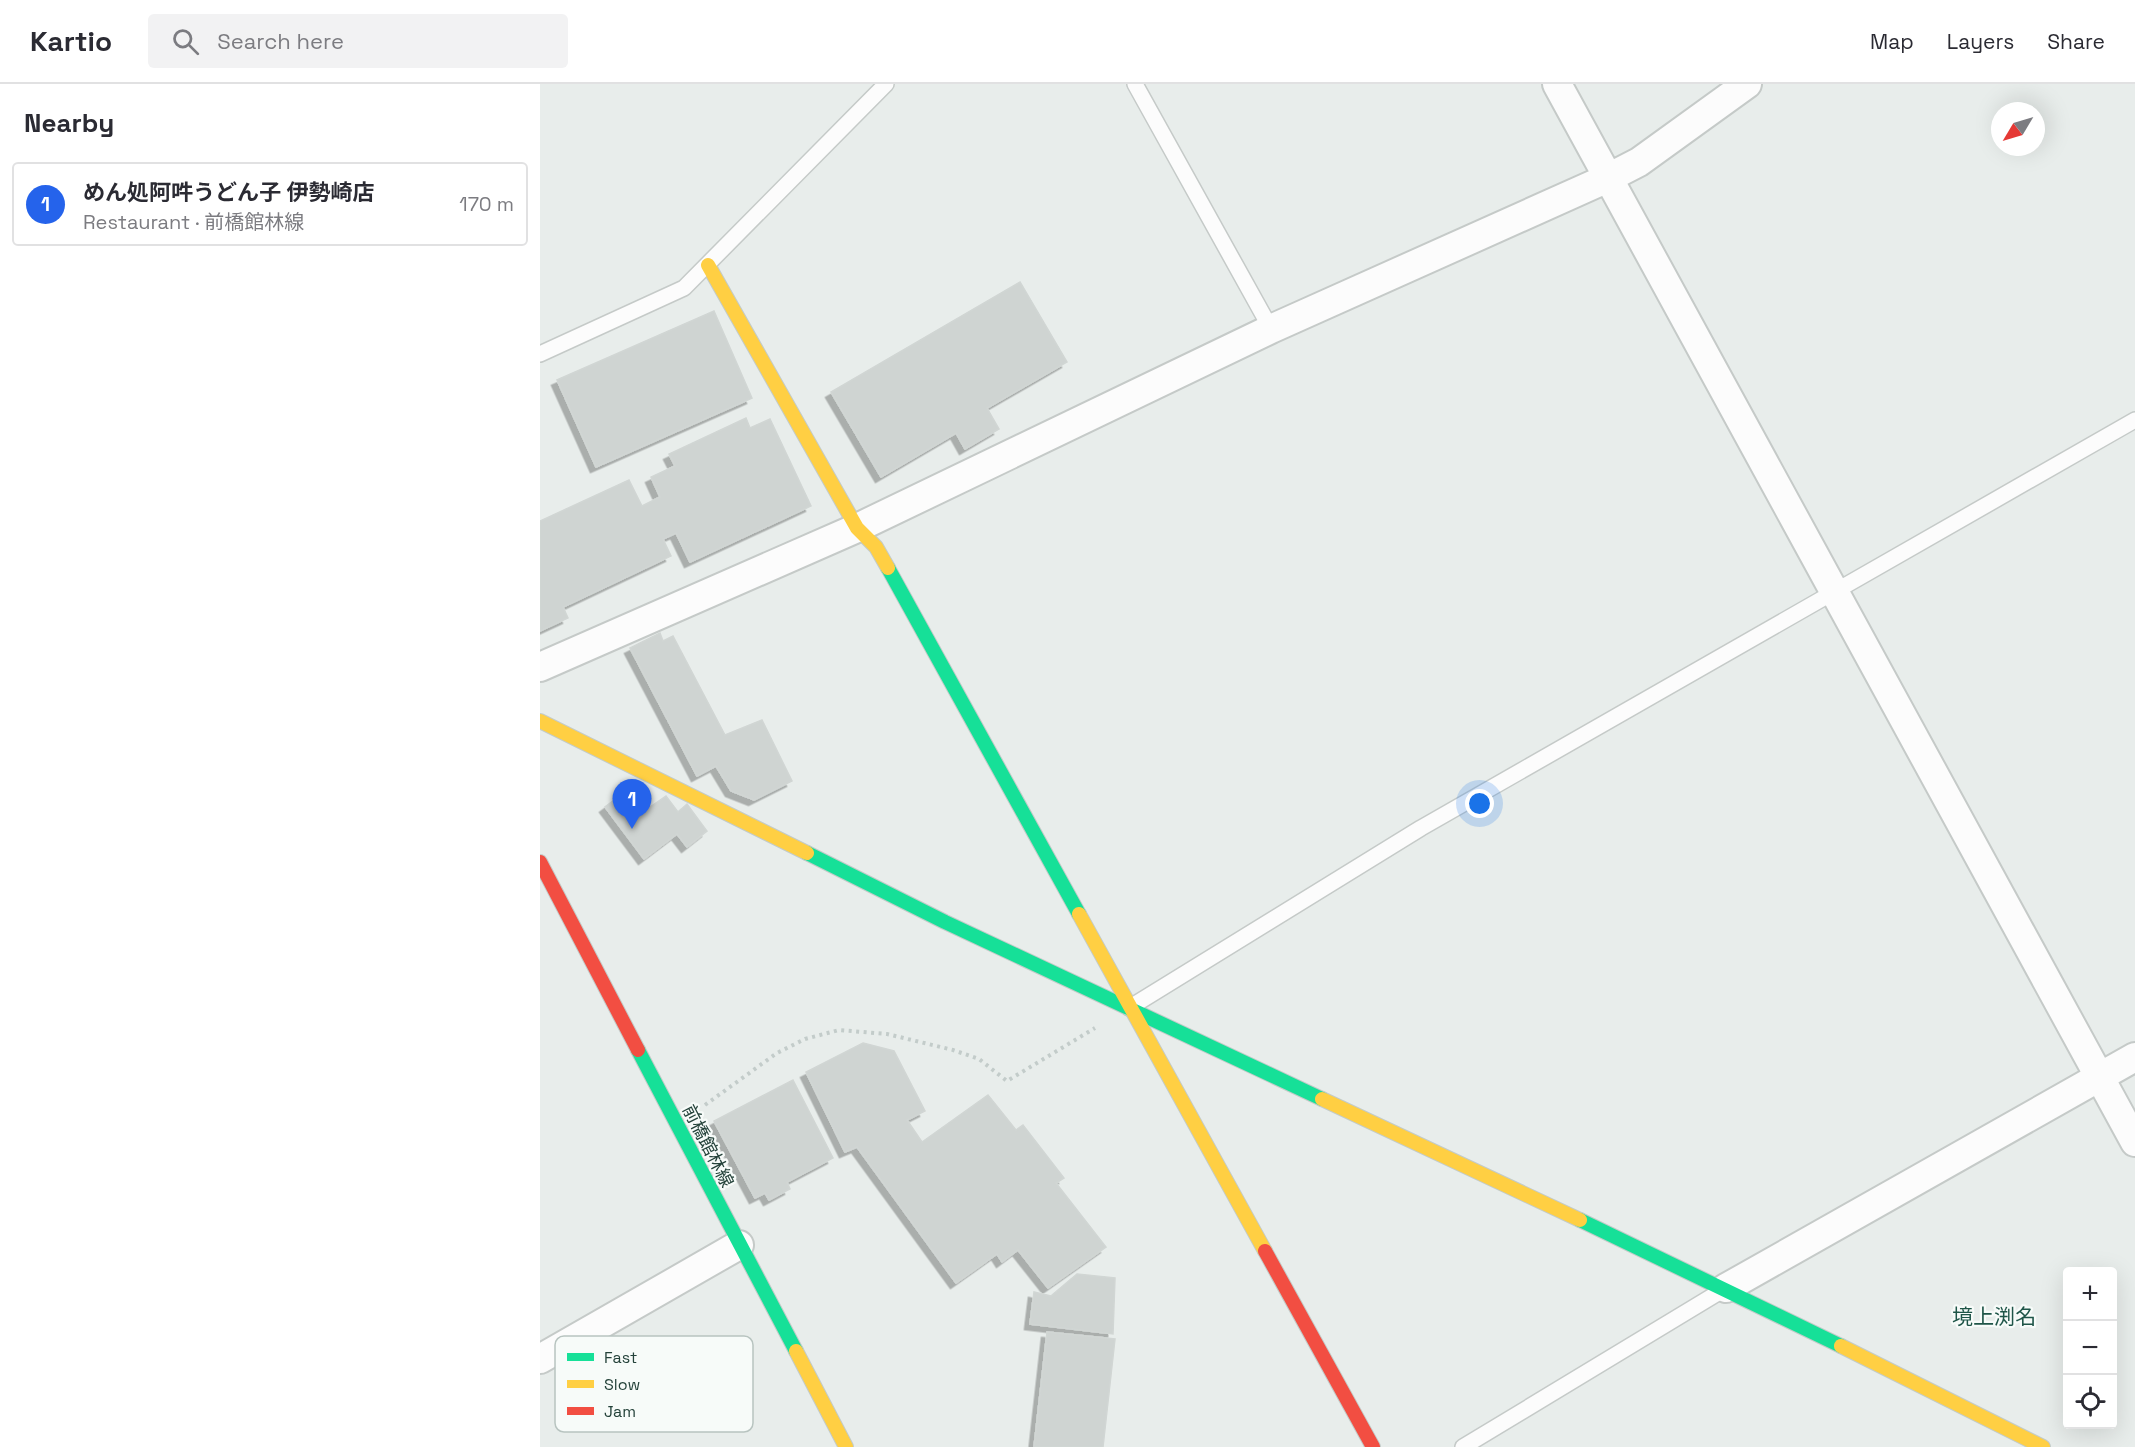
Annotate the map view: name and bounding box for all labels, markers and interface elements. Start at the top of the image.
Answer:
search box [148,14,568,68]
text: Kartio [30,23,112,59]
icon: search [169,25,202,58]
text: Search here [217,27,344,55]
text: Map [1870,28,1914,55]
text: Layers [1947,28,2014,55]
text: Share [2047,28,2105,55]
north arrow [1991,102,2045,156]
text: Nearby [24,106,114,140]
text: めん処阿吽うどん子 伊勢崎店 [83,178,375,206]
text: 1 [41,191,50,217]
text: 170 m [459,191,514,217]
text: Restaurant · 前橋館林線 [83,209,304,235]
pin: 1 [612,780,652,829]
your location [1465,789,1494,818]
street label: 前橋館林線 [678,1100,739,1191]
map controls [2063,1267,2117,1429]
button: + [2063,1267,2117,1321]
district label: 境上渕名 [1952,1303,2036,1330]
button: − [2063,1321,2117,1375]
legend [555,1336,753,1432]
text: Fast [604,1347,637,1368]
text: Slow [604,1374,640,1395]
button: locate [2063,1375,2117,1429]
text: Jam [604,1401,636,1422]

